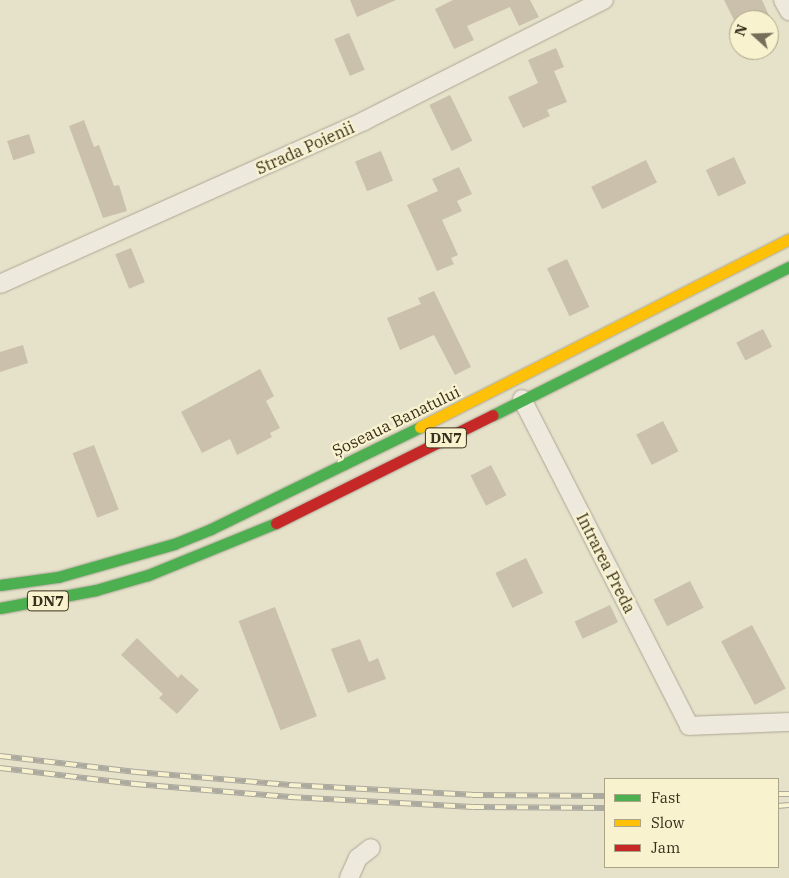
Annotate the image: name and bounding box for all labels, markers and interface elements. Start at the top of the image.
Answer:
north arrow [729,10,779,60]
text: N [730,22,751,39]
street label: Strada Poienii [253,118,357,178]
street label: Șoseaua Banatului [329,382,463,460]
road number: DN7 [425,426,467,450]
street label: Intrarea Preda [573,510,639,616]
road number: DN7 [27,588,69,614]
legend [604,778,779,868]
text: Fast [651,788,681,807]
text: Slow [651,813,684,832]
text: Jam [651,838,680,857]

